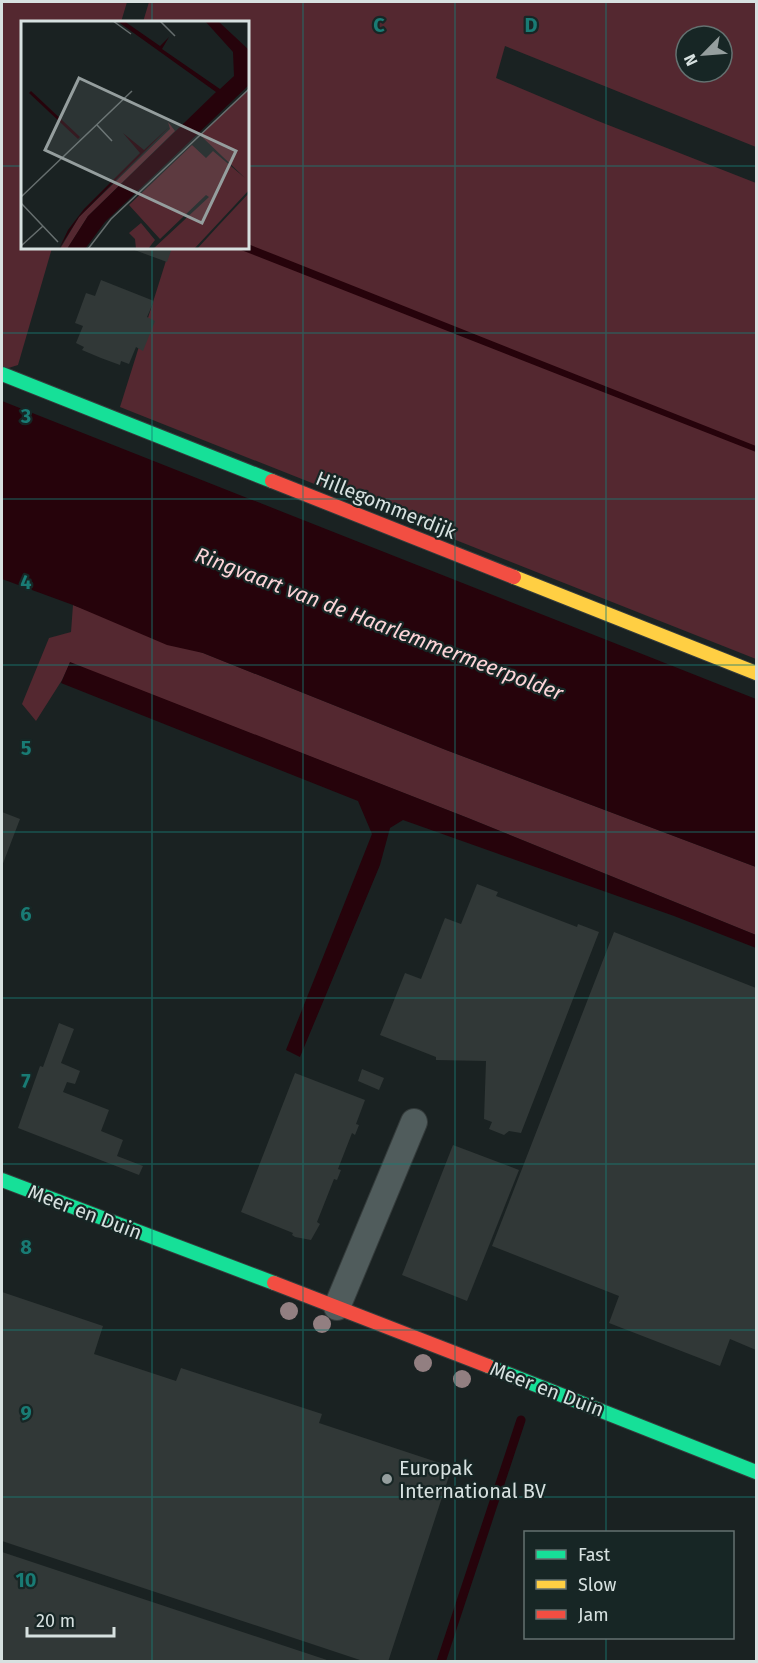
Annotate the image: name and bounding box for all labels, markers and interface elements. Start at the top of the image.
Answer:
text: C [373,13,385,37]
text: D [524,13,538,37]
inset map [21,21,249,249]
north arrow [674,24,734,84]
text: N [680,51,702,69]
text: 3 [20,404,31,428]
street label: Hillegommerdijk [312,466,460,544]
water label: Ringvaart van de Haarlemmermeerpolder [191,542,568,707]
text: 4 [20,570,32,594]
text: 5 [21,736,32,760]
text: 6 [20,902,32,926]
text: 7 [21,1069,31,1093]
street label: Meer en Duin [25,1179,145,1245]
text: 8 [20,1235,32,1259]
street label: Meer en Duin [487,1356,607,1422]
text: 9 [20,1401,32,1425]
place label: Europak International BV [399,1456,546,1503]
marker: Europak International BV [380,1472,394,1486]
legend [524,1531,734,1639]
text: Fast [578,1544,611,1566]
text: 10 [16,1568,36,1592]
text: Slow [578,1574,617,1596]
scale bar [27,1600,114,1638]
text: Jam [578,1604,609,1626]
text: 20 m [36,1610,75,1632]

